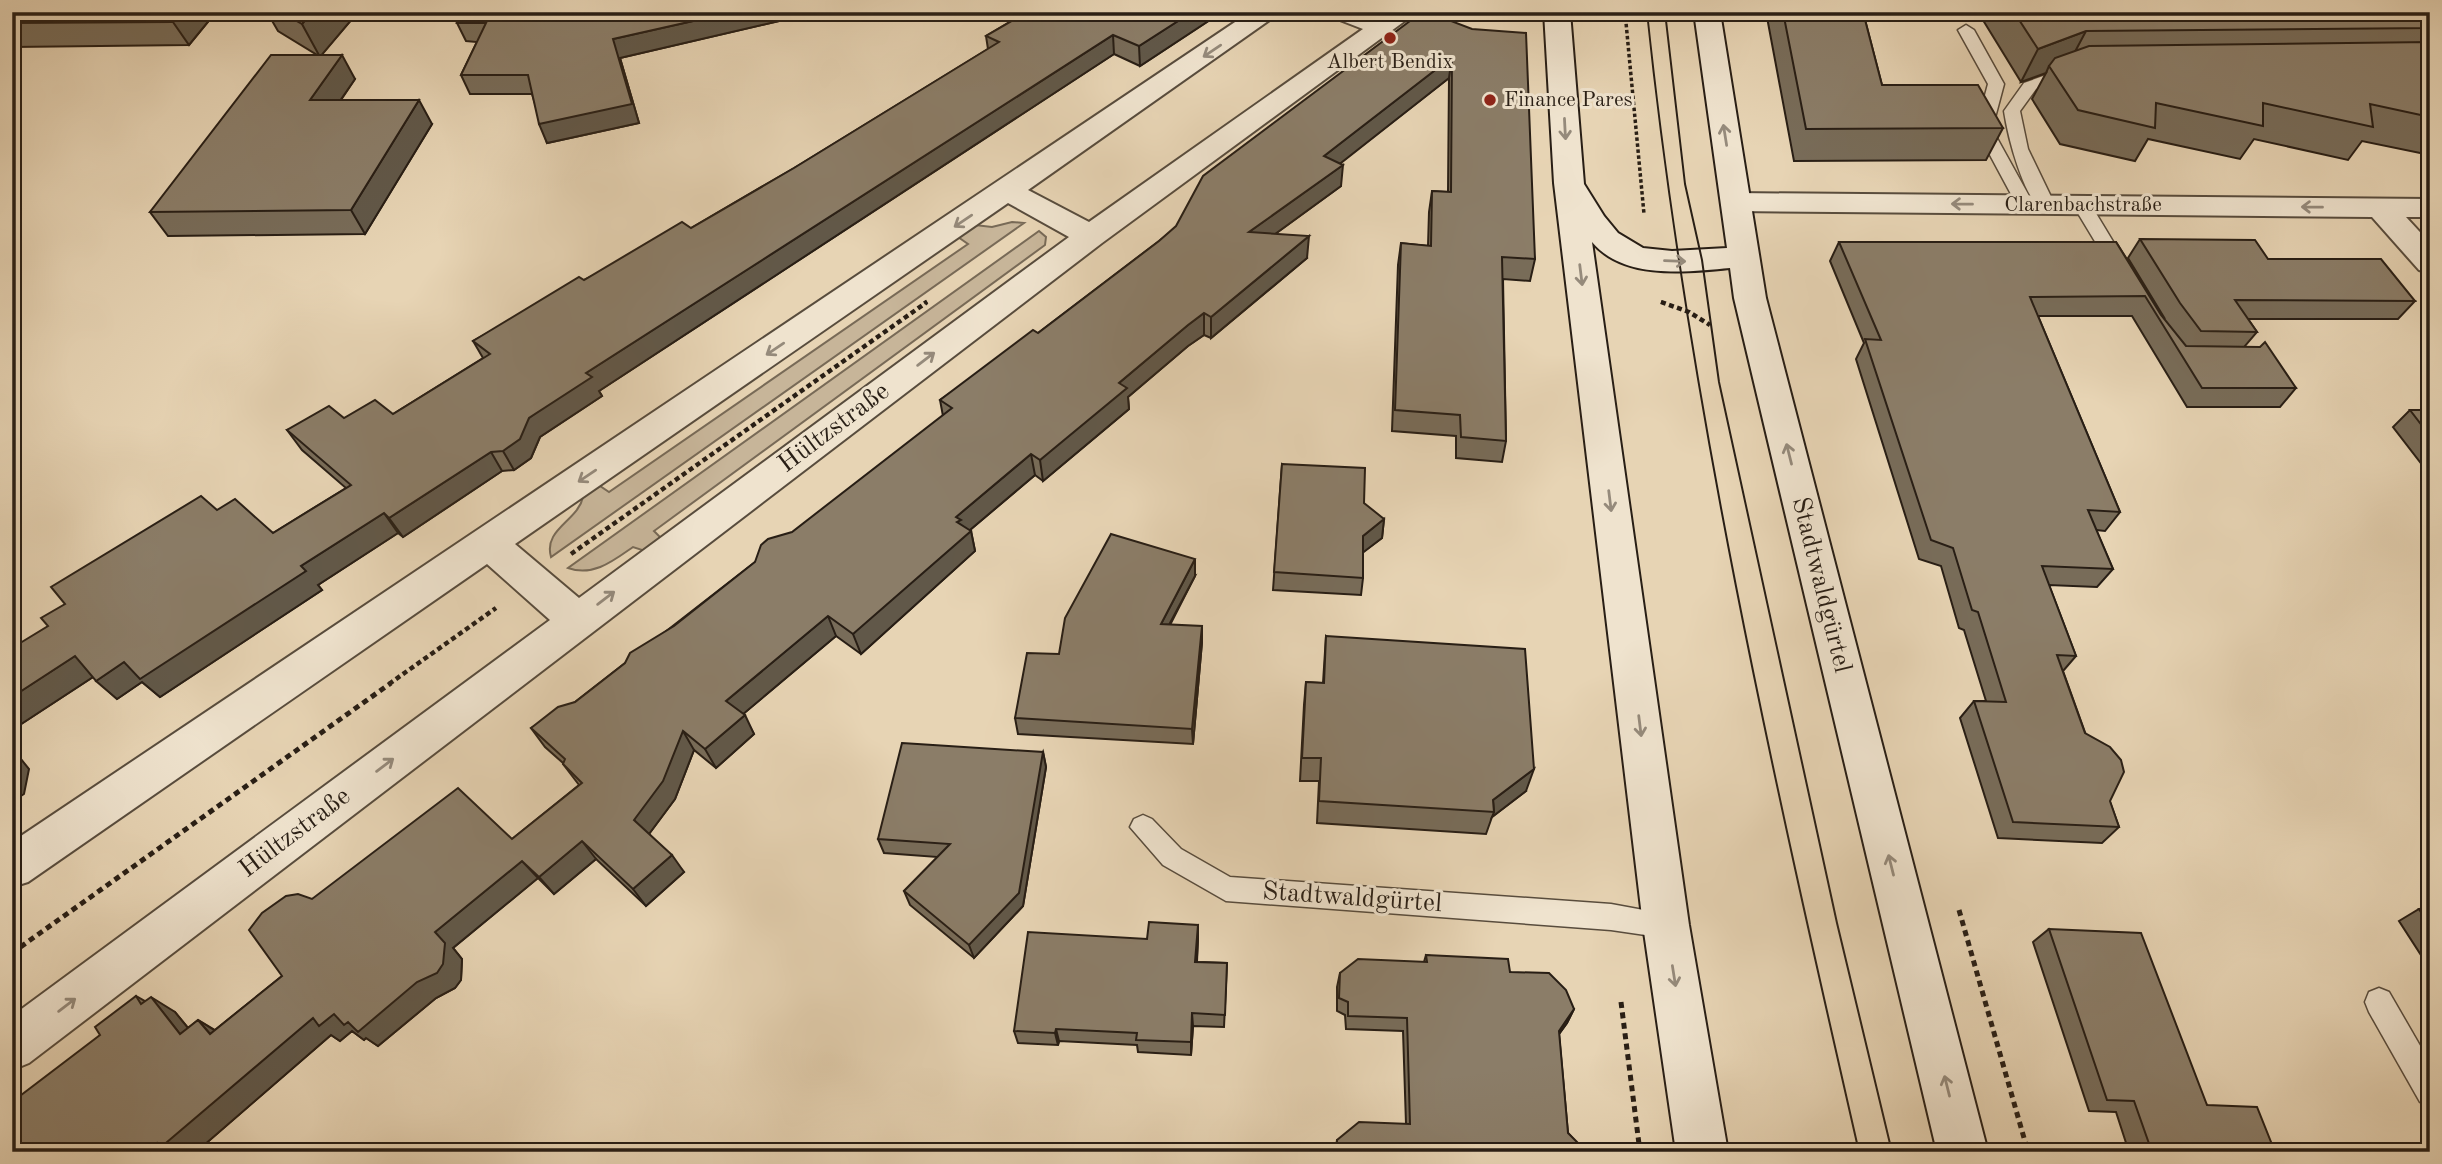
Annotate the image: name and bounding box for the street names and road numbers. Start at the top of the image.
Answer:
street label: Clarenbachstraße [2004,195,2162,216]
street label: Hültzstraße [774,378,894,478]
street label: Stadtwaldgürtel [1787,494,1855,676]
street label: Hültzstraße [235,783,355,883]
street label: Stadtwaldgürtel [1261,879,1443,917]

